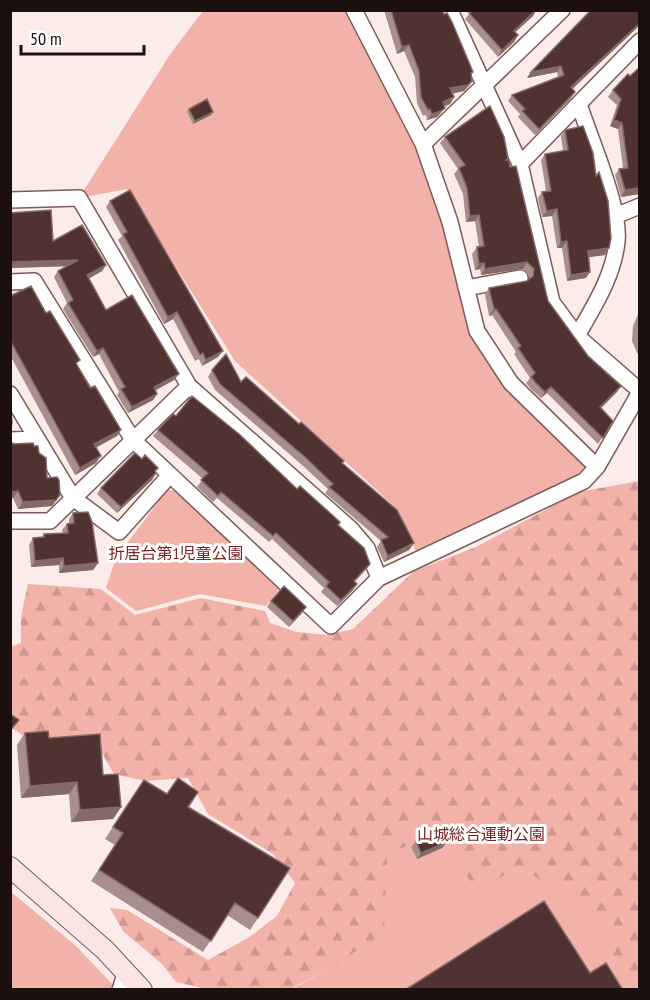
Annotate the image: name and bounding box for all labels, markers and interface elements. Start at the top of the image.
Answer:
scale bar [21,18,144,56]
text: 50 m [30,27,62,50]
park label: 折居台第1児童公園 [108,543,244,563]
park label: 山城総合運動公園 [417,824,545,844]

